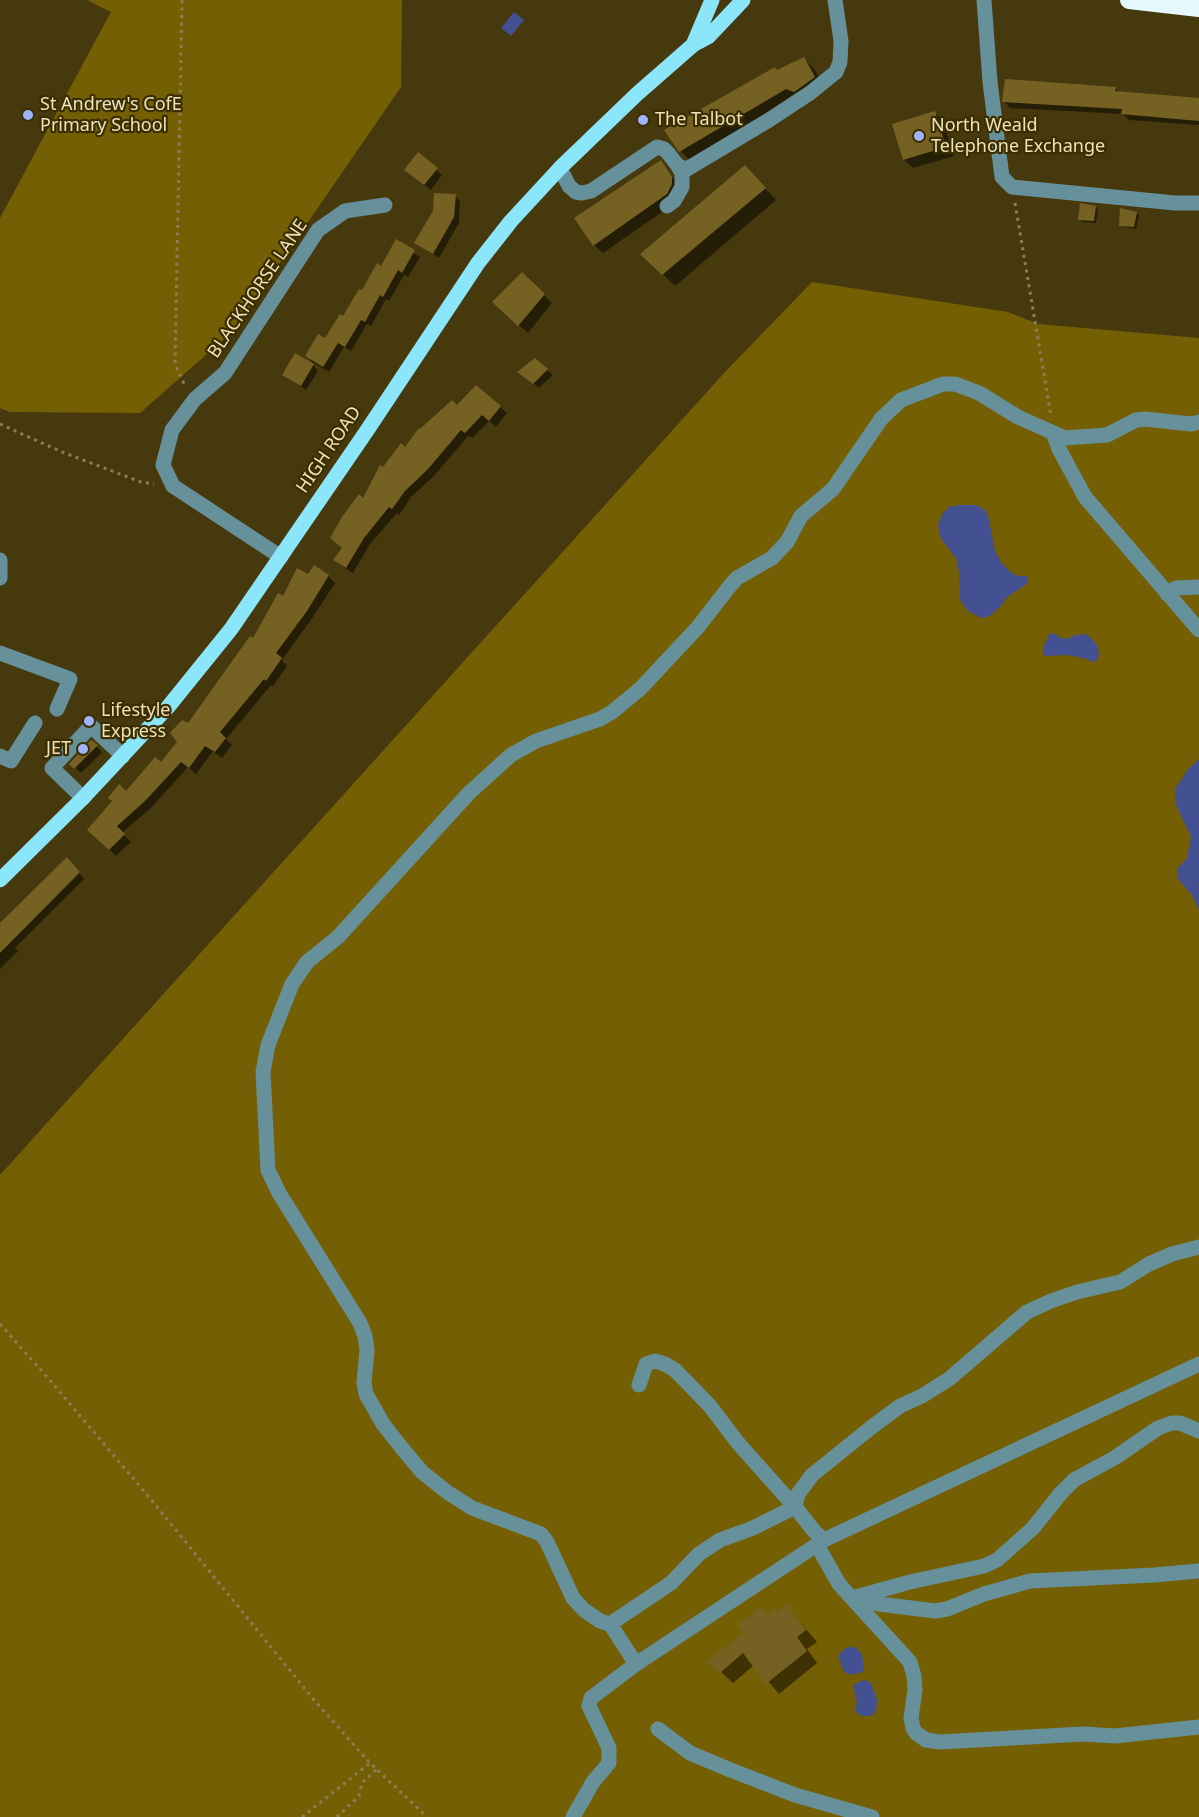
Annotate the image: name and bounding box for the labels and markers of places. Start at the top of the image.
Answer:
place label: St Andrew's CofE Primary School [40,94,182,136]
marker: St Andrew's CofE Primary School [21,108,35,122]
place label: The Talbot [655,109,743,131]
marker: The Talbot [636,113,650,127]
place label: North Weald Telephone Exchange [931,115,1105,158]
marker: North Weald Telephone Exchange [912,129,926,143]
place label: Lifestyle Express [101,700,171,742]
marker: Lifestyle Express [82,714,96,728]
place label: JET [46,738,71,760]
marker: JET [76,742,90,756]

